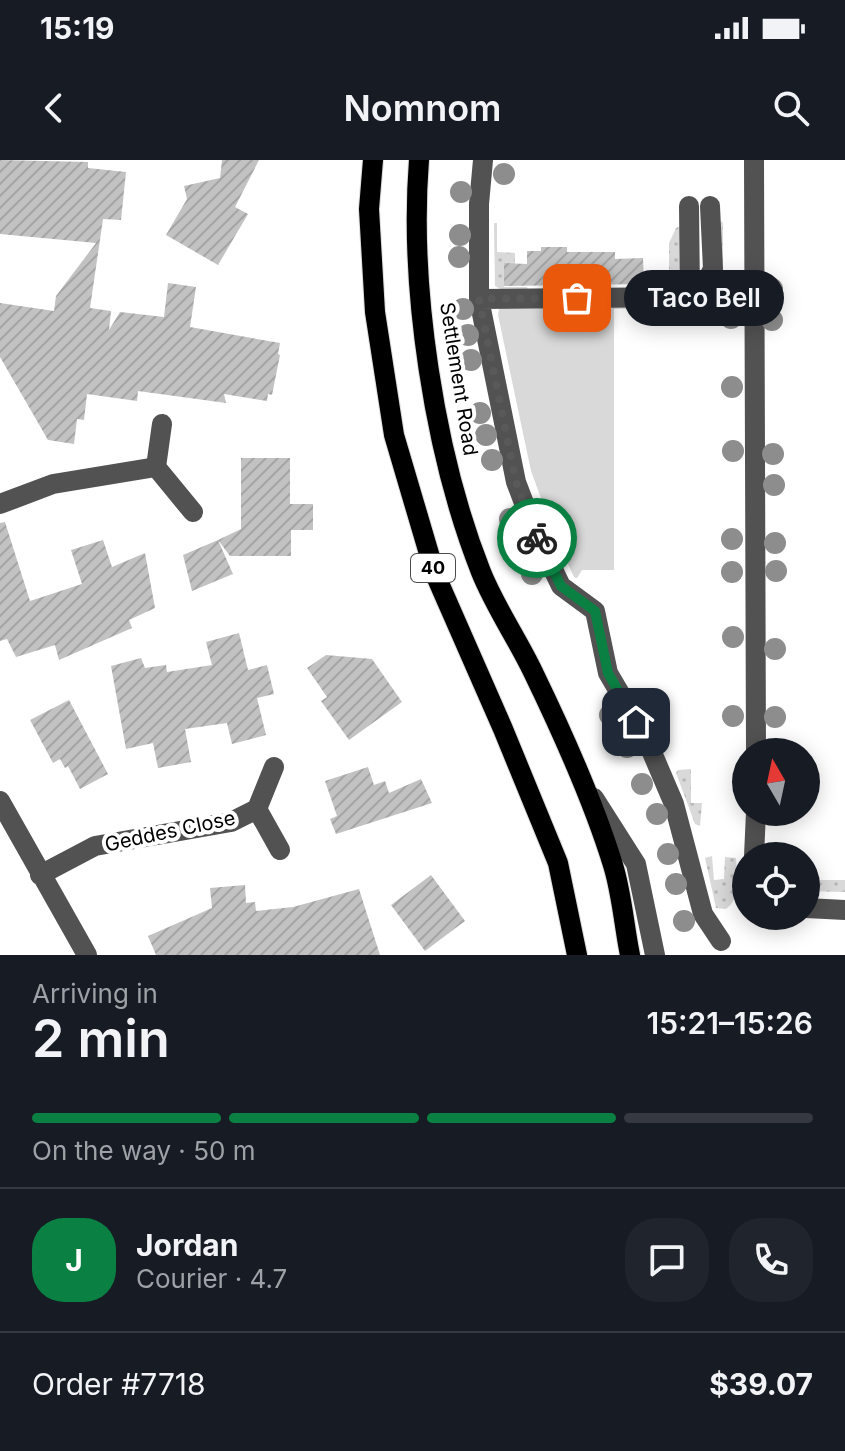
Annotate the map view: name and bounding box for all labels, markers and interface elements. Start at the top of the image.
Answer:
text: 15:19 [40,10,115,46]
icon: back [32,86,76,130]
text: Nomnom [343,86,502,130]
icon: search [769,86,813,130]
pin [543,264,611,332]
callout: Taco Bell [625,270,785,326]
icon: bag [555,276,599,320]
text: Taco Bell [647,282,761,313]
street label: Settlement Road [435,301,483,457]
courier [497,498,577,578]
icon: bike [515,516,559,560]
road number: 40 [411,554,455,582]
pin [602,688,670,756]
icon: home [614,700,658,744]
north arrow [732,738,820,826]
map controls [732,738,820,930]
street label: Geddes Close [103,805,237,857]
button: locate [732,842,820,930]
text: Arriving in [32,978,158,1009]
text: 15:21–15:26 [647,1005,813,1041]
text: 2 min [32,1007,170,1070]
text: On the way · 50 m [32,1135,255,1166]
button: chat [625,1218,709,1302]
button: phone [729,1218,813,1302]
text: Jordan [136,1227,238,1263]
text: J [65,1242,83,1278]
text: Courier · 4.7 [136,1263,287,1294]
text: Order #7718 [32,1366,206,1402]
text: $39.07 [709,1366,813,1402]

